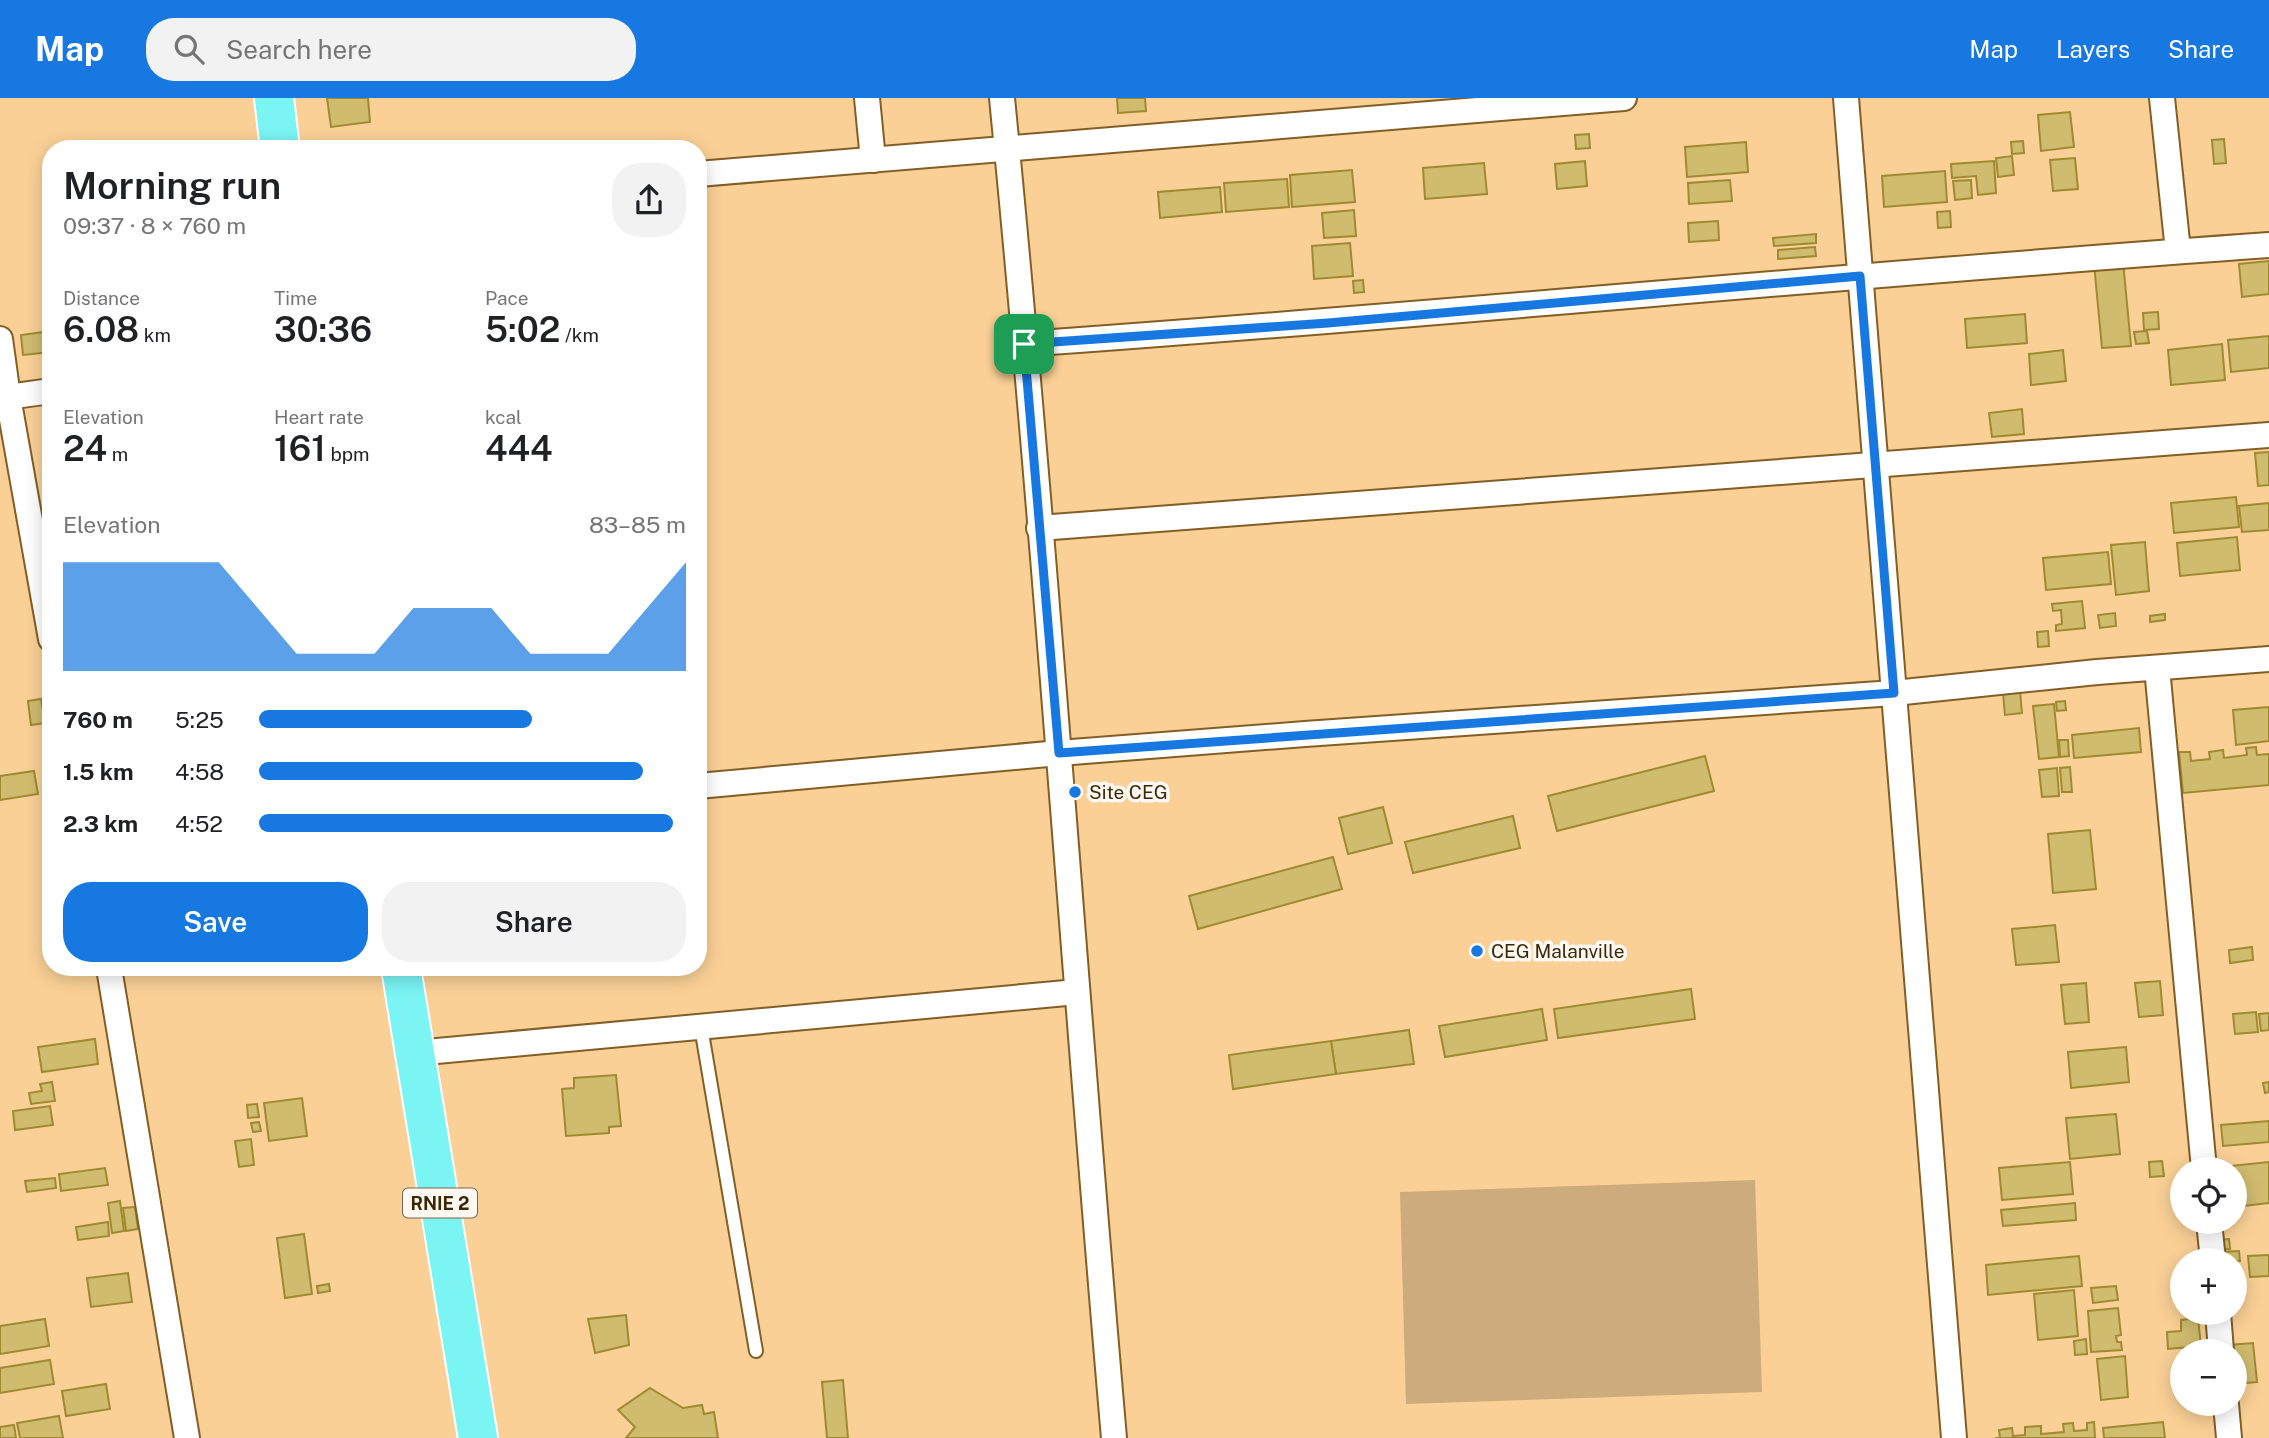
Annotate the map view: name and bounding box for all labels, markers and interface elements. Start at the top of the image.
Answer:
search box [146,18,636,81]
text: Map [35,30,104,68]
icon: search [170,30,208,68]
text: Search here [226,34,372,65]
text: Map [1969,35,2018,63]
text: Layers [2056,35,2130,63]
text: Share [2168,35,2234,63]
text: Morning run [63,163,281,208]
button: share [612,163,686,237]
text: 09:37 · 8 × 760 m [63,212,246,239]
text: Distance [63,287,140,309]
text: Time [274,287,317,309]
text: Pace [485,287,528,309]
text: 6.08 [63,309,139,350]
text: 30:36 [274,309,372,350]
text: 5:02 [485,309,560,350]
pin [994,314,1054,374]
text: km [139,324,171,346]
text: /km [560,324,599,346]
icon: arrive [1005,325,1043,363]
text: Elevation [63,406,144,428]
text: Heart rate [274,406,364,428]
text: kcal [485,406,522,428]
text: 24 [63,428,107,469]
text: 161 [274,428,326,469]
text: 444 [485,428,553,469]
text: m [107,443,128,465]
text: bpm [326,443,370,465]
text: Elevation [63,511,161,538]
text: 83–85 m [589,511,686,538]
text: 760 m [63,706,133,733]
text: 5:25 [175,706,224,733]
text: 1.5 km [63,758,134,785]
text: 4:58 [175,758,224,785]
place label: Site CEG [1089,781,1168,803]
marker: Site CEG [1067,784,1083,800]
text: 2.3 km [63,810,138,837]
text: 4:52 [175,810,223,837]
button: Save [63,882,368,962]
button: Share [382,882,686,962]
place label: CEG Malanville [1491,940,1624,962]
marker: CEG Malanville [1469,943,1485,959]
map controls [2170,1157,2247,1416]
button: locate [2170,1157,2247,1234]
road number: RNIE 2 [403,1188,477,1218]
button: + [2170,1248,2247,1325]
button: − [2170,1339,2247,1416]

